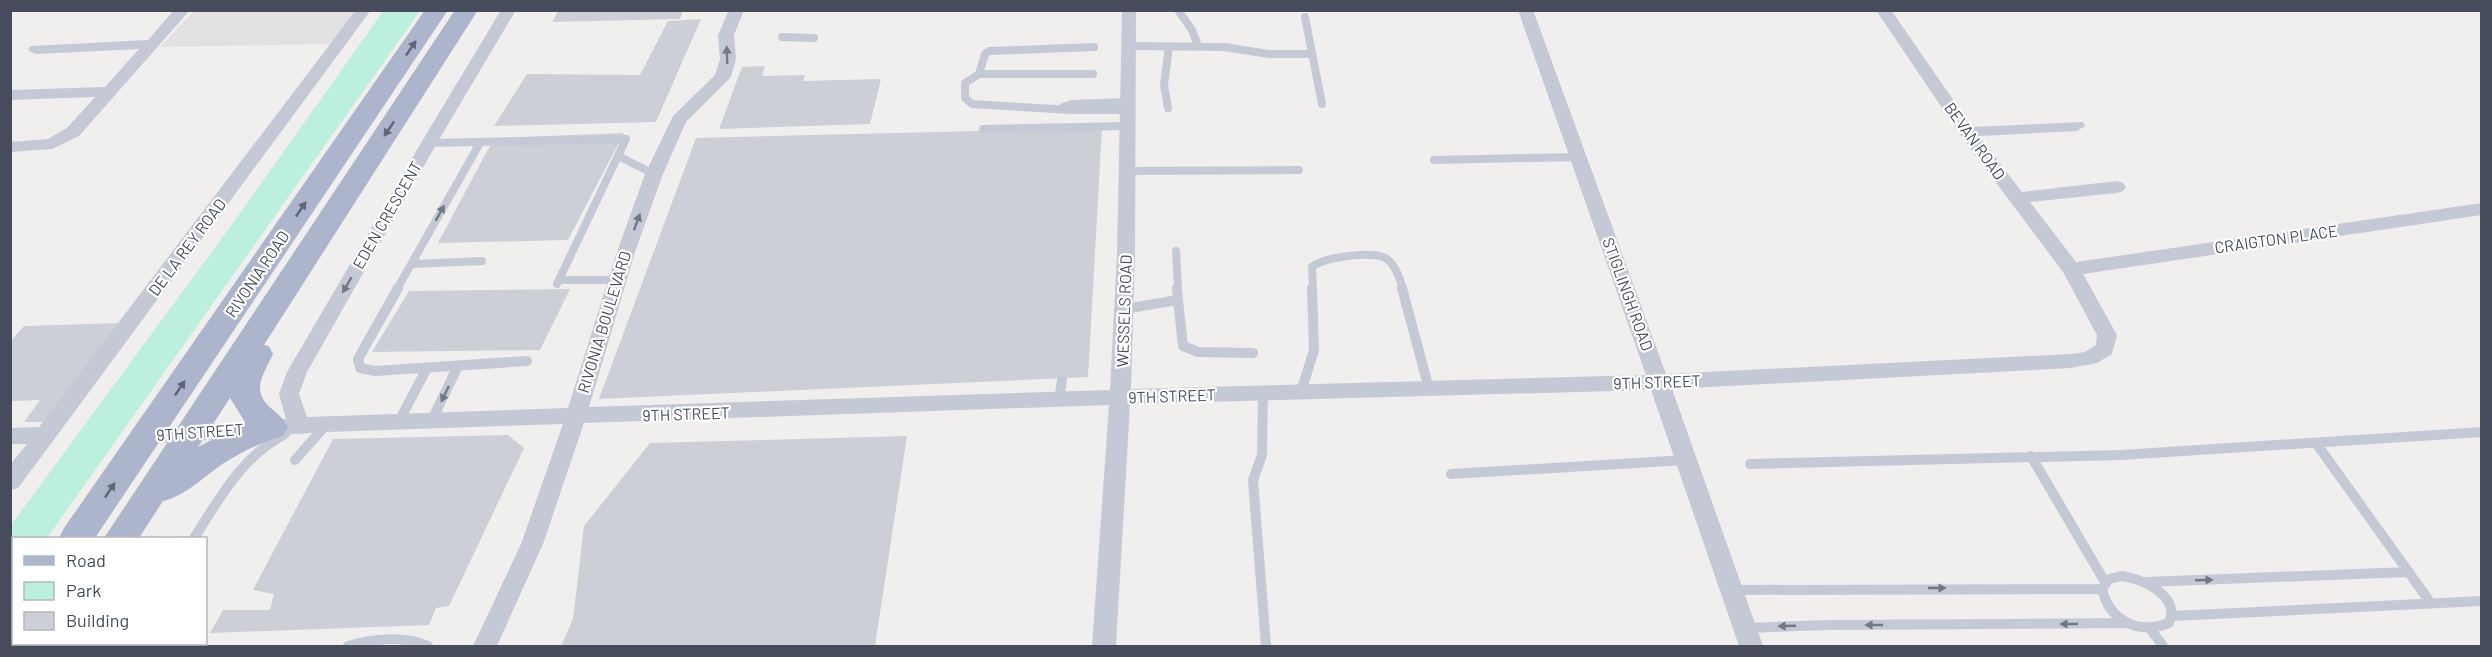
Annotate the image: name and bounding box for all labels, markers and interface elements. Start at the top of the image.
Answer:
one-way arrow [405,40,416,56]
one-way arrow [722,45,731,64]
street label: BEVAN ROAD [1941,98,2010,183]
one-way arrow [383,121,395,137]
street label: EDEN CRESCENT [348,158,425,272]
street label: DE LA REY ROAD [144,194,229,299]
one-way arrow [295,202,307,218]
one-way arrow [435,204,445,221]
one-way arrow [632,212,642,230]
street label: CRAIGTON PLACE [2213,220,2339,257]
street label: RIVONIA ROAD [221,227,292,321]
street label: STIGLINGH ROAD [1599,235,1658,353]
street label: RIVONIA BOULEVARD [573,249,634,395]
street label: WESSELS ROAD [1112,254,1135,368]
one-way arrow [342,277,352,294]
street label: 9TH STREET [1613,370,1701,393]
one-way arrow [174,379,185,396]
street label: 9TH STREET [1128,384,1216,407]
one-way arrow [440,385,449,402]
street label: 9TH STREET [642,402,730,425]
street label: 9TH STREET [156,419,244,444]
one-way arrow [104,482,115,499]
legend [12,537,207,645]
text: Road [66,549,106,571]
one-way arrow [2195,575,2214,584]
text: Park [66,579,101,601]
one-way arrow [1928,583,1947,593]
text: Building [66,609,129,631]
one-way arrow [2059,619,2078,629]
one-way arrow [1864,620,1883,630]
one-way arrow [1778,622,1797,631]

